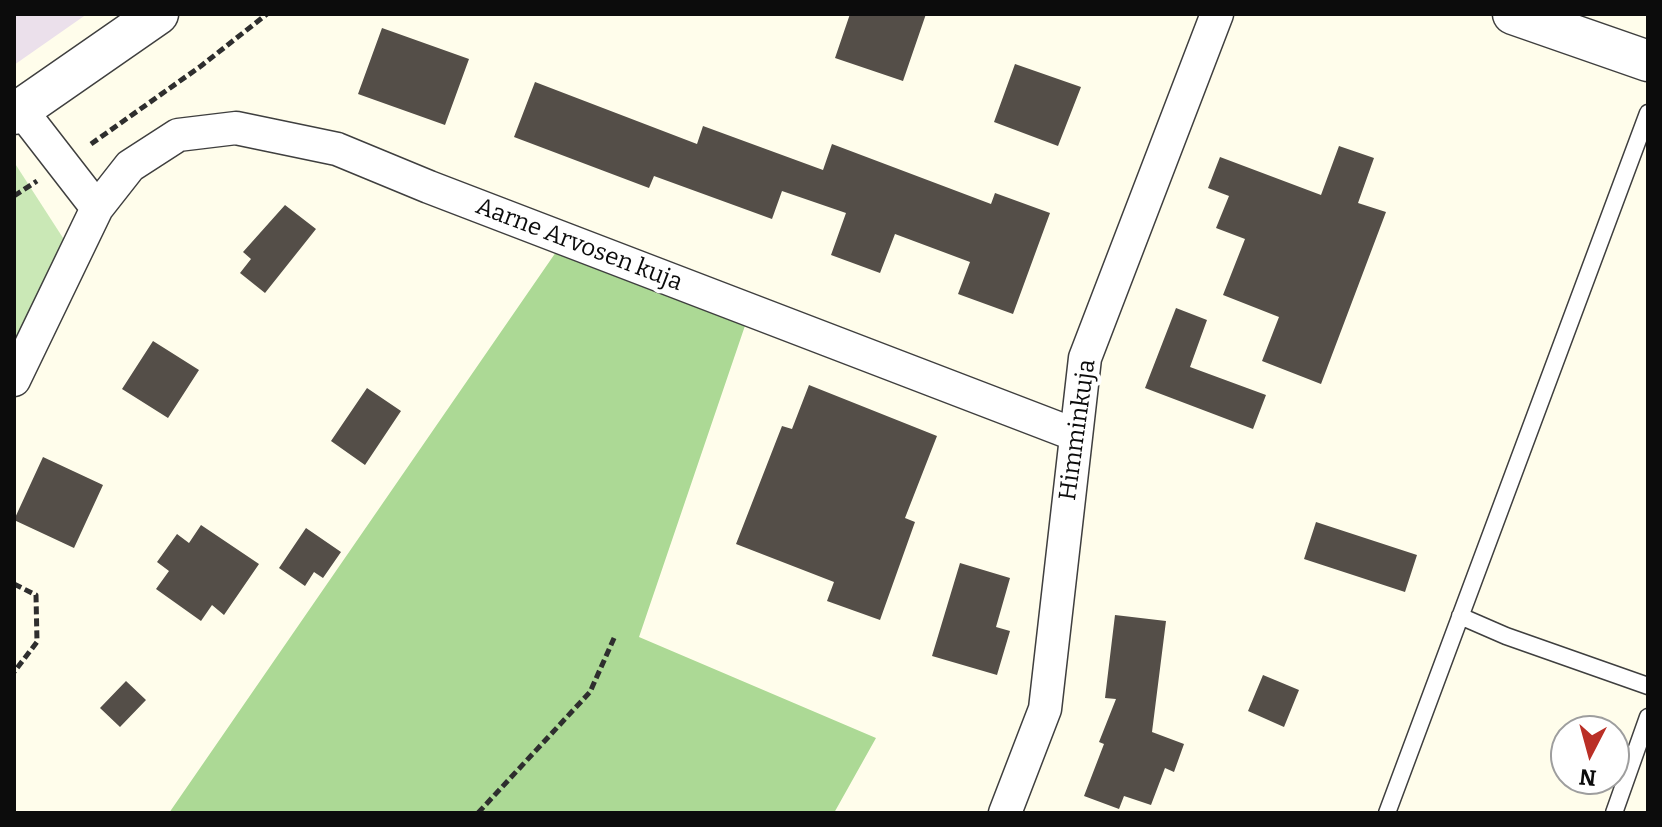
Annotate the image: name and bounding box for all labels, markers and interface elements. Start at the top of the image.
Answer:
street label: Aarne Arvosen kuja [472,192,686,298]
street label: Himminkuja [1054,358,1102,502]
north arrow [1550,715,1630,795]
text: N [1578,763,1598,792]

